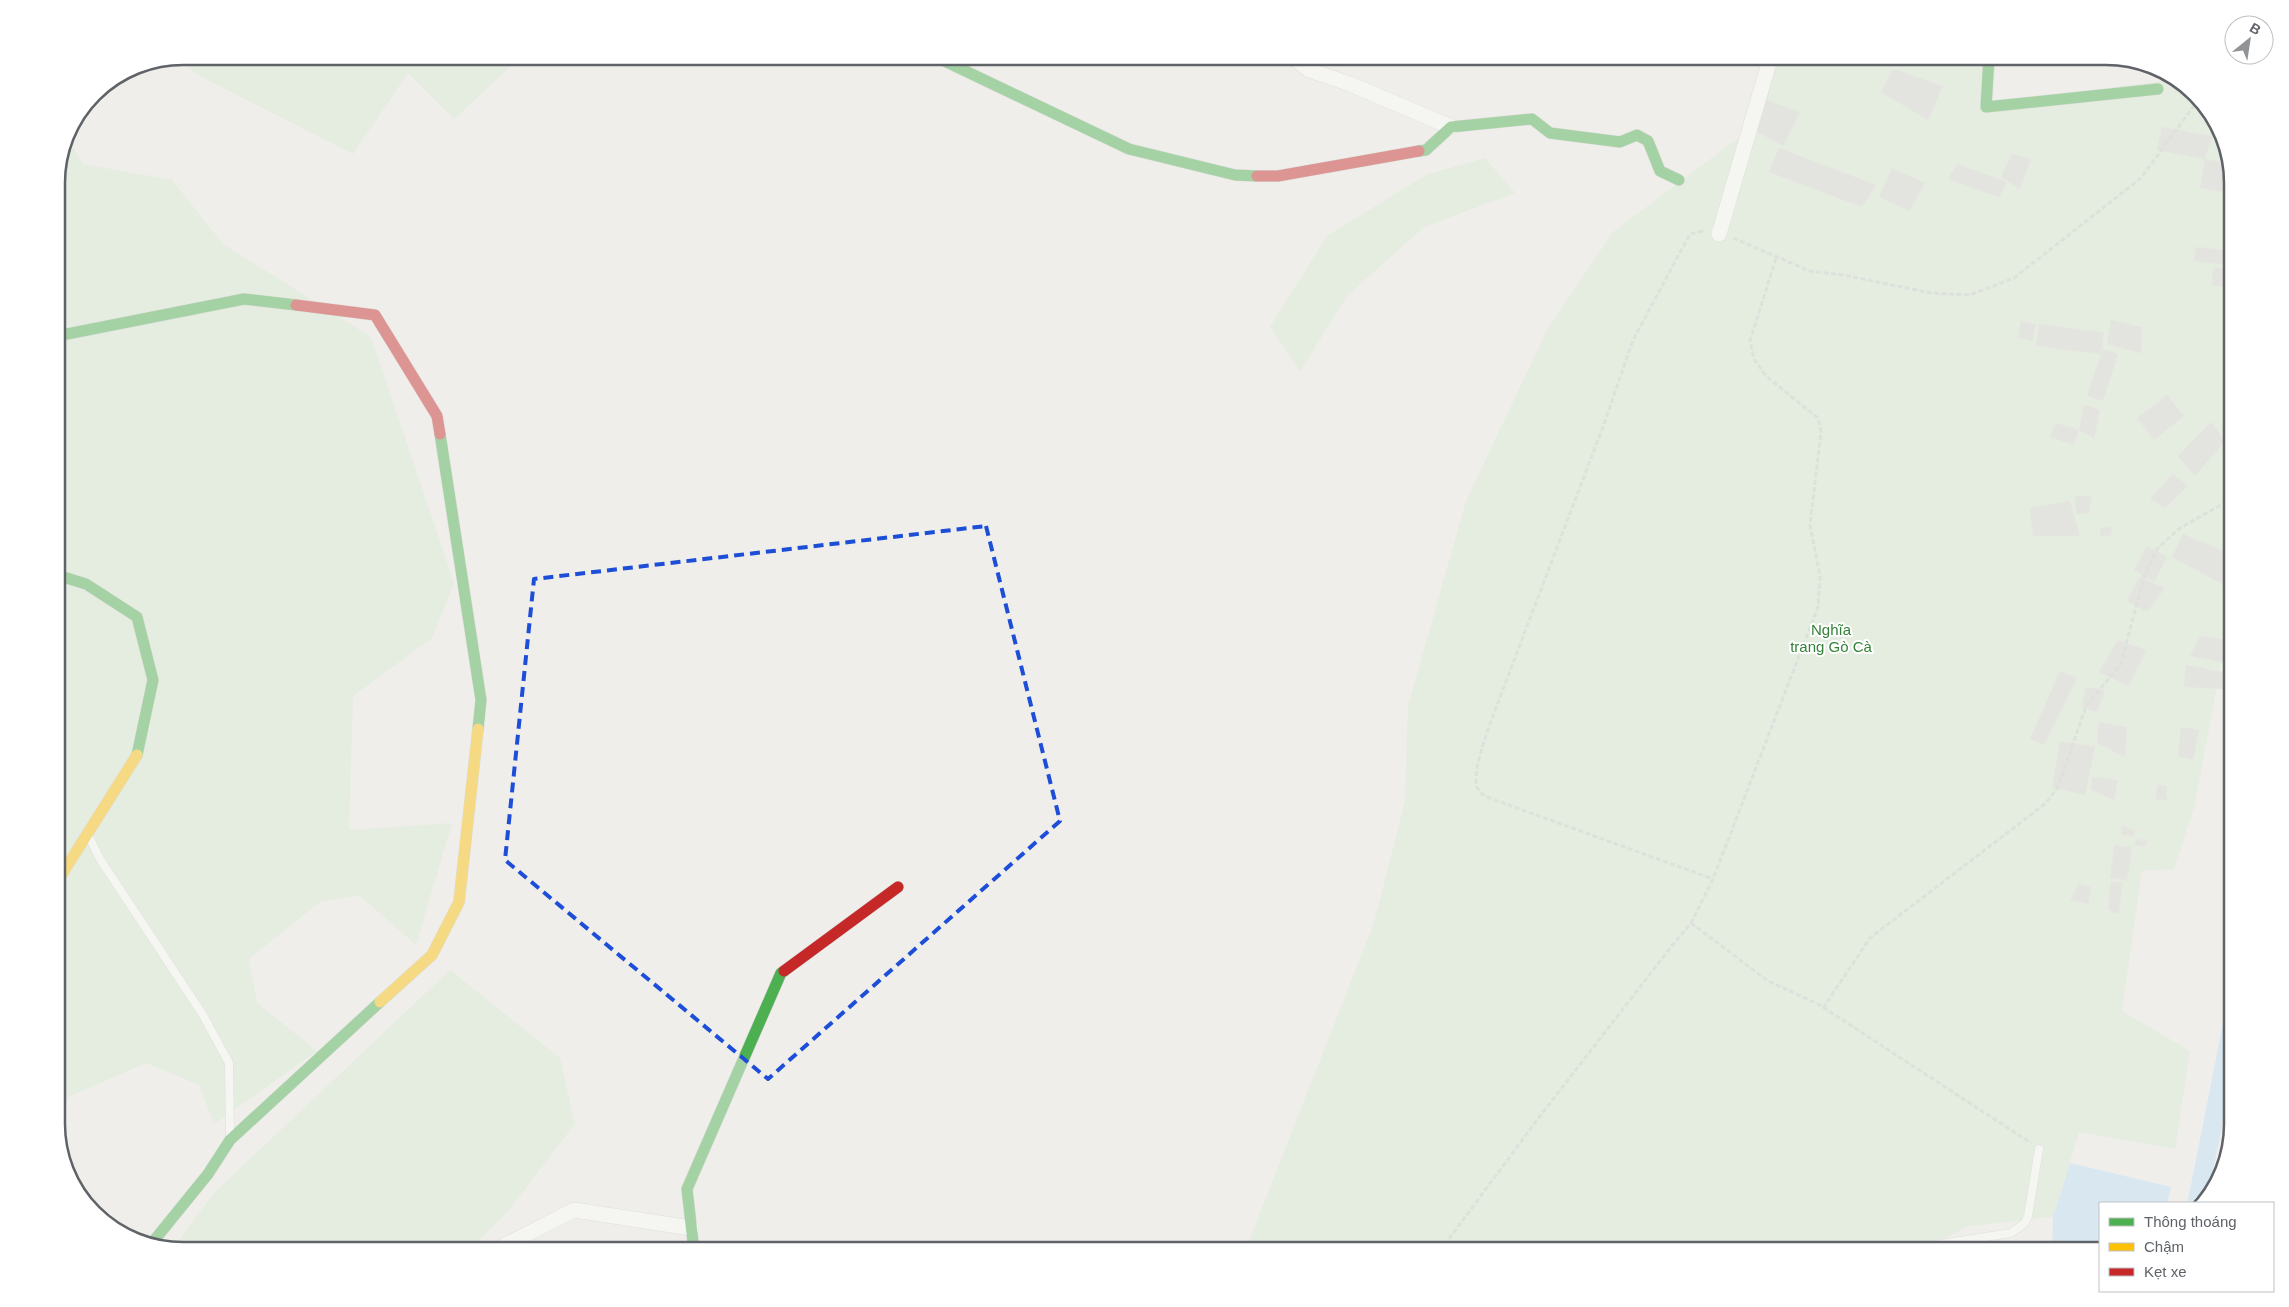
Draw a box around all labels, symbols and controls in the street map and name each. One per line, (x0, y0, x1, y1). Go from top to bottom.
north arrow (2224, 15, 2274, 65)
text: B (2247, 19, 2264, 38)
park label: Nghĩa trang Gò Cà (1790, 621, 1873, 655)
legend (2099, 1202, 2274, 1292)
text: Thông thoáng (2144, 1213, 2237, 1230)
text: Chậm (2144, 1238, 2184, 1255)
text: Kẹt xe (2144, 1263, 2187, 1280)

